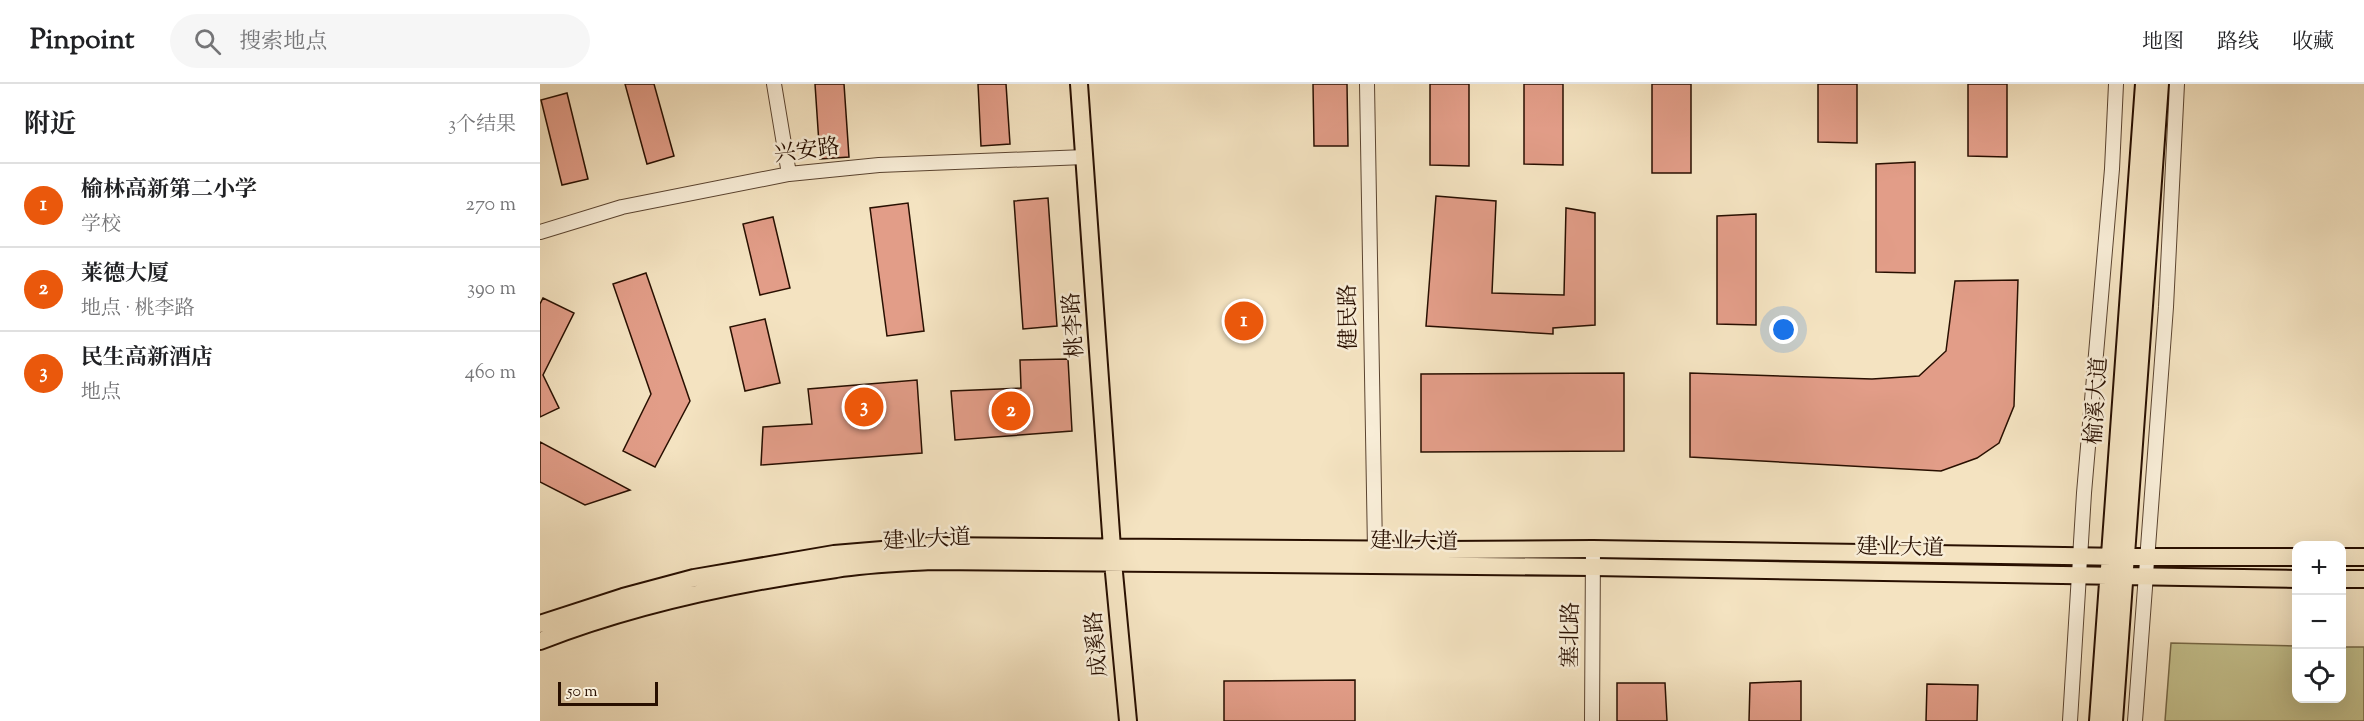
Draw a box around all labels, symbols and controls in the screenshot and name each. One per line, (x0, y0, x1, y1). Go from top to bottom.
search box (170, 14, 590, 68)
text: Pinpoint (30, 21, 134, 61)
icon: search (191, 25, 224, 58)
text: 搜索地点 (239, 27, 327, 59)
text: 地图 (2142, 28, 2184, 58)
text: 路线 (2217, 28, 2259, 58)
text: 收藏 (2292, 28, 2334, 58)
text: 附近 (24, 107, 76, 144)
text: 3个结果 (448, 111, 516, 140)
street label: 兴安路 (772, 132, 842, 172)
text: 榆林高新第二小学 (81, 175, 257, 207)
text: 1 (40, 191, 47, 220)
text: 270 m (466, 191, 516, 220)
text: 学校 (81, 211, 121, 240)
text: 莱德大厦 (81, 259, 169, 291)
text: 2 (39, 275, 48, 304)
text: 390 m (467, 275, 516, 304)
street label: 健民路 (1333, 284, 1367, 350)
street label: 桃李路 (1057, 291, 1093, 359)
text: 地点 · 桃李路 (81, 295, 195, 324)
pin: 1 (1224, 298, 1264, 344)
your location (1769, 315, 1798, 344)
text: 民生高新酒店 (81, 343, 213, 375)
street label: 榆溪大道 (2079, 356, 2117, 446)
text: 3 (39, 359, 48, 388)
text: 460 m (465, 359, 516, 388)
text: 地点 (81, 379, 121, 408)
pin: 3 (844, 384, 884, 430)
pin: 2 (992, 388, 1030, 434)
street label: 建业大道 (882, 523, 972, 559)
street label: 建业大道 (1370, 526, 1458, 560)
street label: 建业大道 (1856, 532, 1944, 566)
map controls (2292, 541, 2346, 703)
button: + (2292, 541, 2346, 595)
button: − (2292, 595, 2346, 649)
street label: 塞北路 (1555, 602, 1589, 668)
street label: 成溪路 (1079, 610, 1117, 678)
button: locate (2292, 649, 2346, 703)
scale bar (558, 679, 658, 706)
text: 50 m (567, 681, 598, 704)

